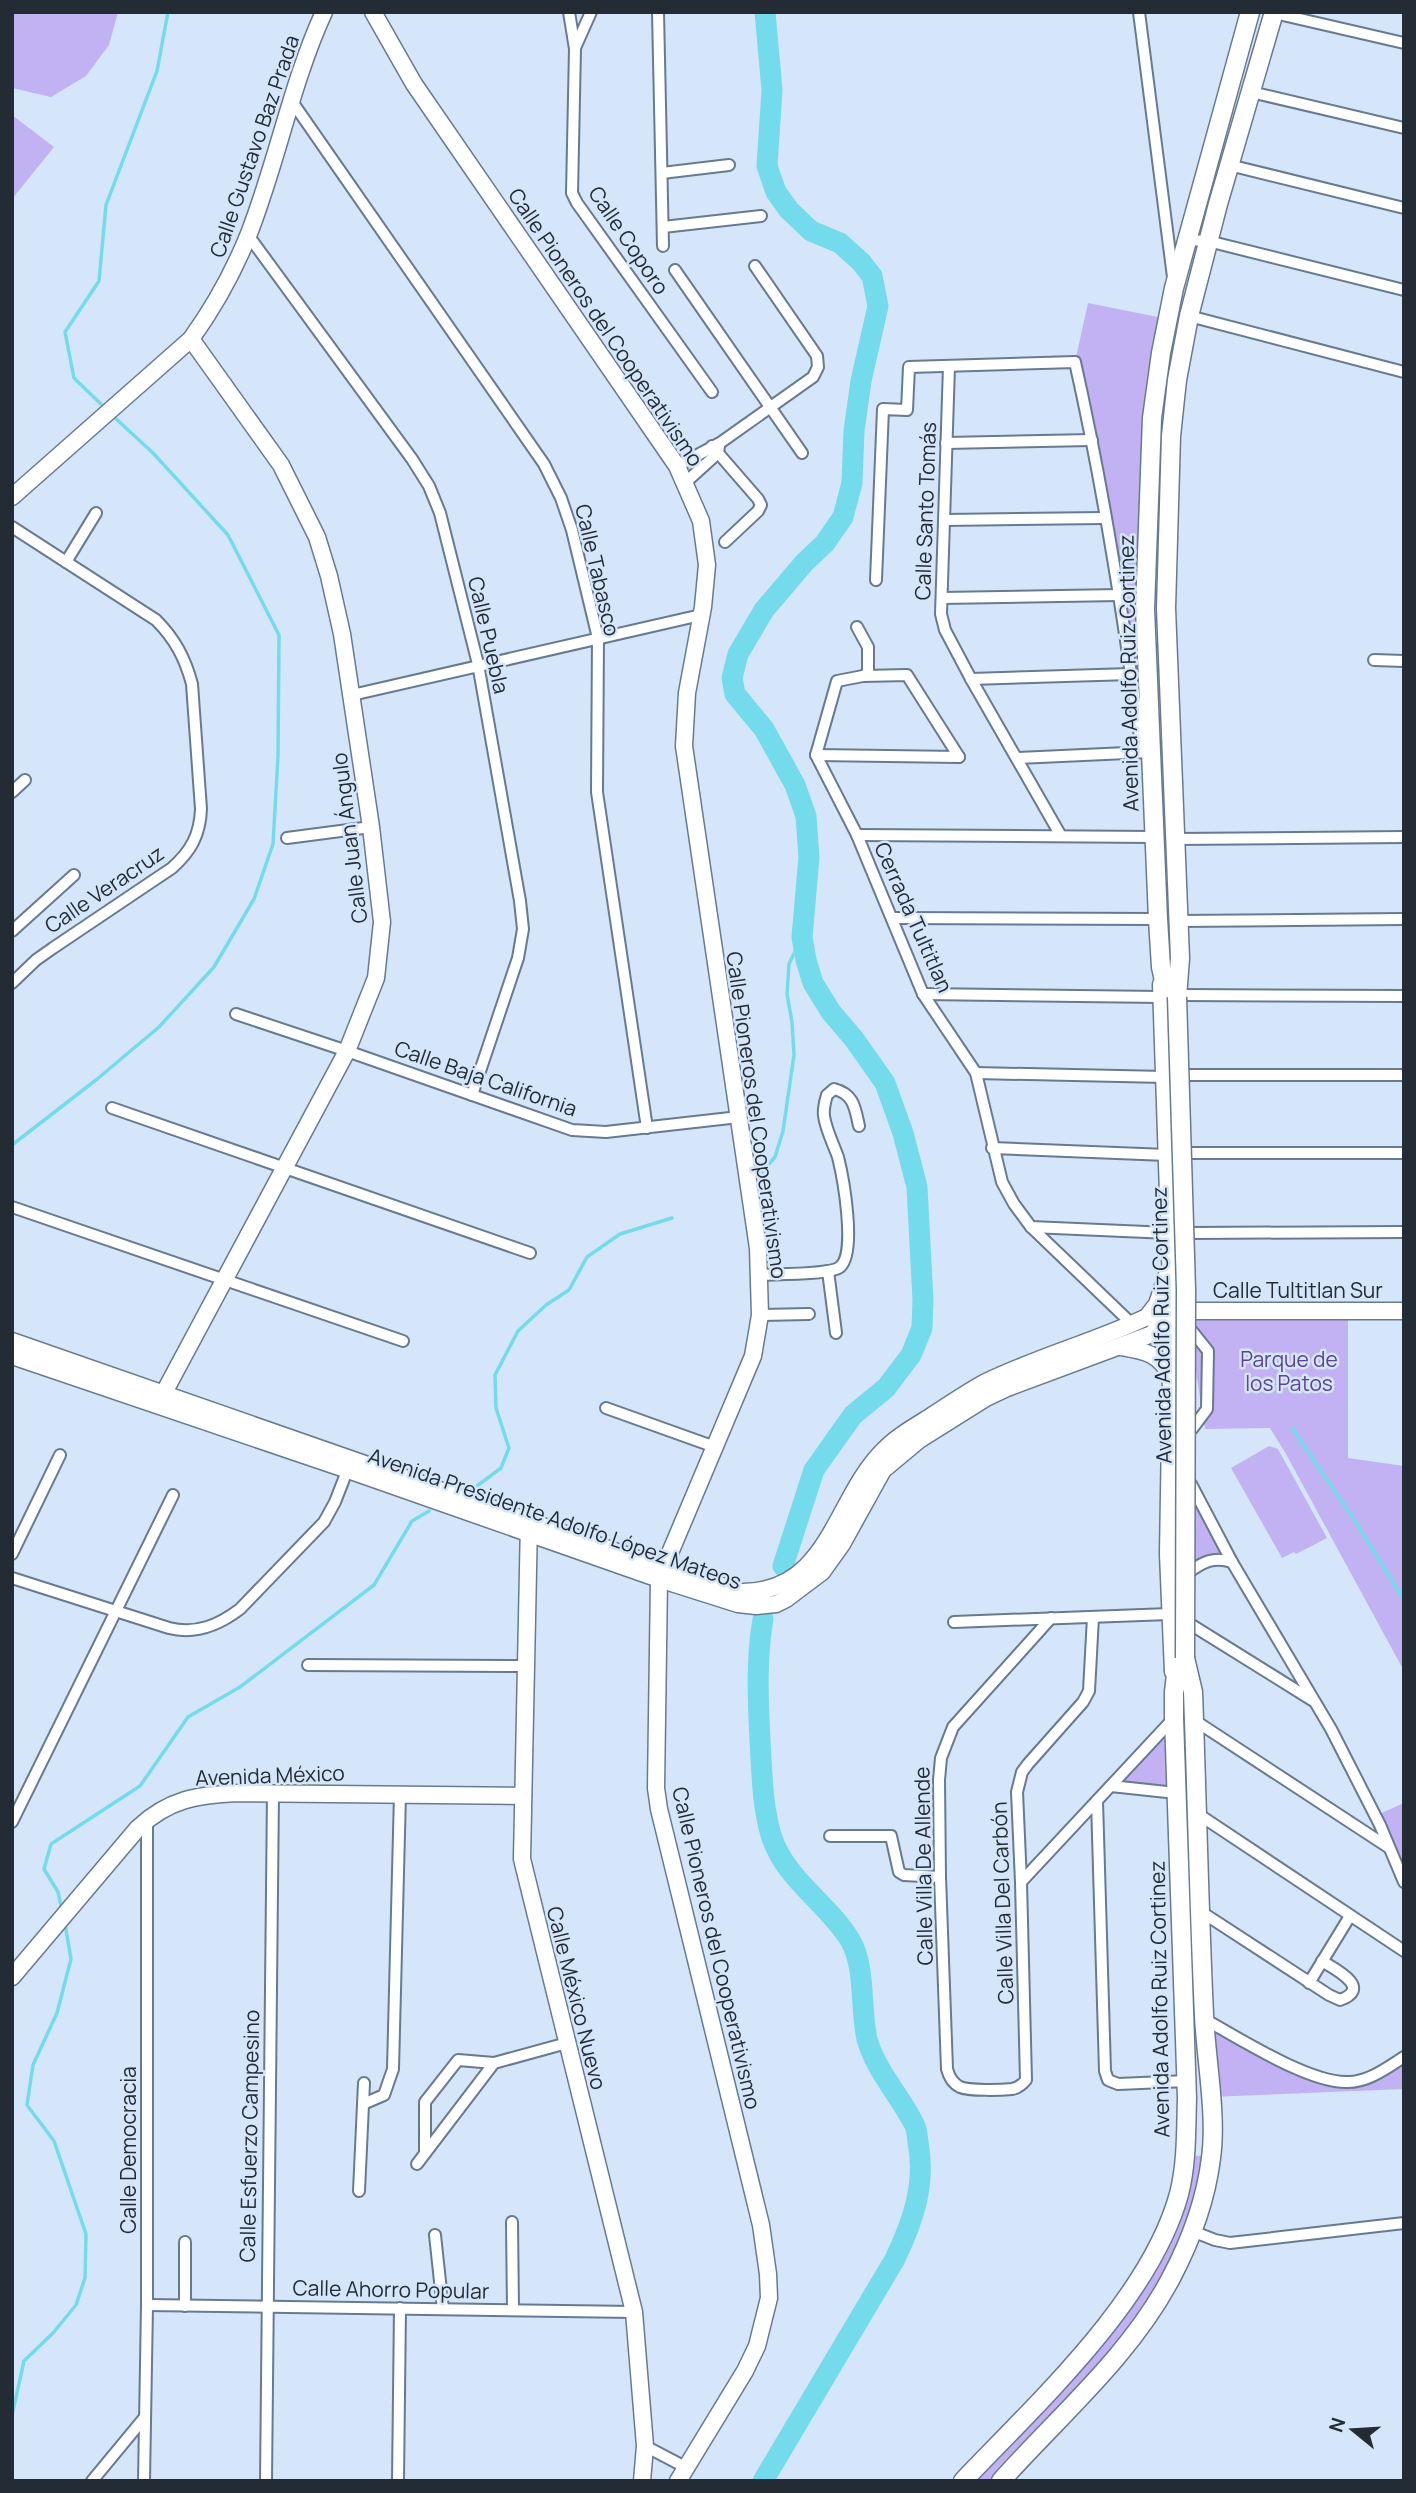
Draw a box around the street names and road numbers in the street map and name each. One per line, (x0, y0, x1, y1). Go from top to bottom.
street label: Calle Gustavo Baz Prada (203, 31, 305, 261)
street label: Calle Coporo (582, 180, 676, 300)
street label: Calle Pioneros del Cooperativismo (502, 182, 710, 472)
street label: Calle Santo Tomás (908, 421, 942, 601)
street label: Calle Tabasco (569, 501, 627, 639)
street label: Avenida Adolfo Ruiz Cortinez (1112, 534, 1144, 812)
street label: Calle Puebla (462, 574, 516, 696)
street label: Calle Juan Ángulo (325, 751, 373, 925)
street label: Cerrada Tultitlan (868, 837, 960, 997)
street label: Calle Veracruz (39, 839, 169, 939)
street label: Calle Pioneros del Cooperativismo (720, 950, 794, 1280)
street label: Calle Baja California (391, 1034, 581, 1122)
street label: Avenida Adolfo Ruiz Cortinez (1145, 1186, 1177, 1464)
street label: Calle Tultitlan Sur (1213, 1276, 1383, 1304)
street label: Avenida Presidente Adolfo López Mateos (365, 1441, 745, 1595)
street label: Avenida México (195, 1758, 345, 1792)
street label: Calle Villa De Allende (907, 1766, 939, 1966)
street label: Calle Pioneros del Cooperativismo (666, 1784, 768, 2112)
street label: Calle Villa Del Carbón (984, 1801, 1020, 2005)
street label: Avenida Adolfo Ruiz Cortinez (1143, 1860, 1175, 2138)
street label: Calle México Nuevo (541, 1904, 613, 2092)
street label: Calle Esfuerzo Campesino (233, 2009, 265, 2263)
street label: Calle Democracia (114, 2066, 142, 2234)
street label: Calle Ahorro Popular (292, 2273, 490, 2305)

